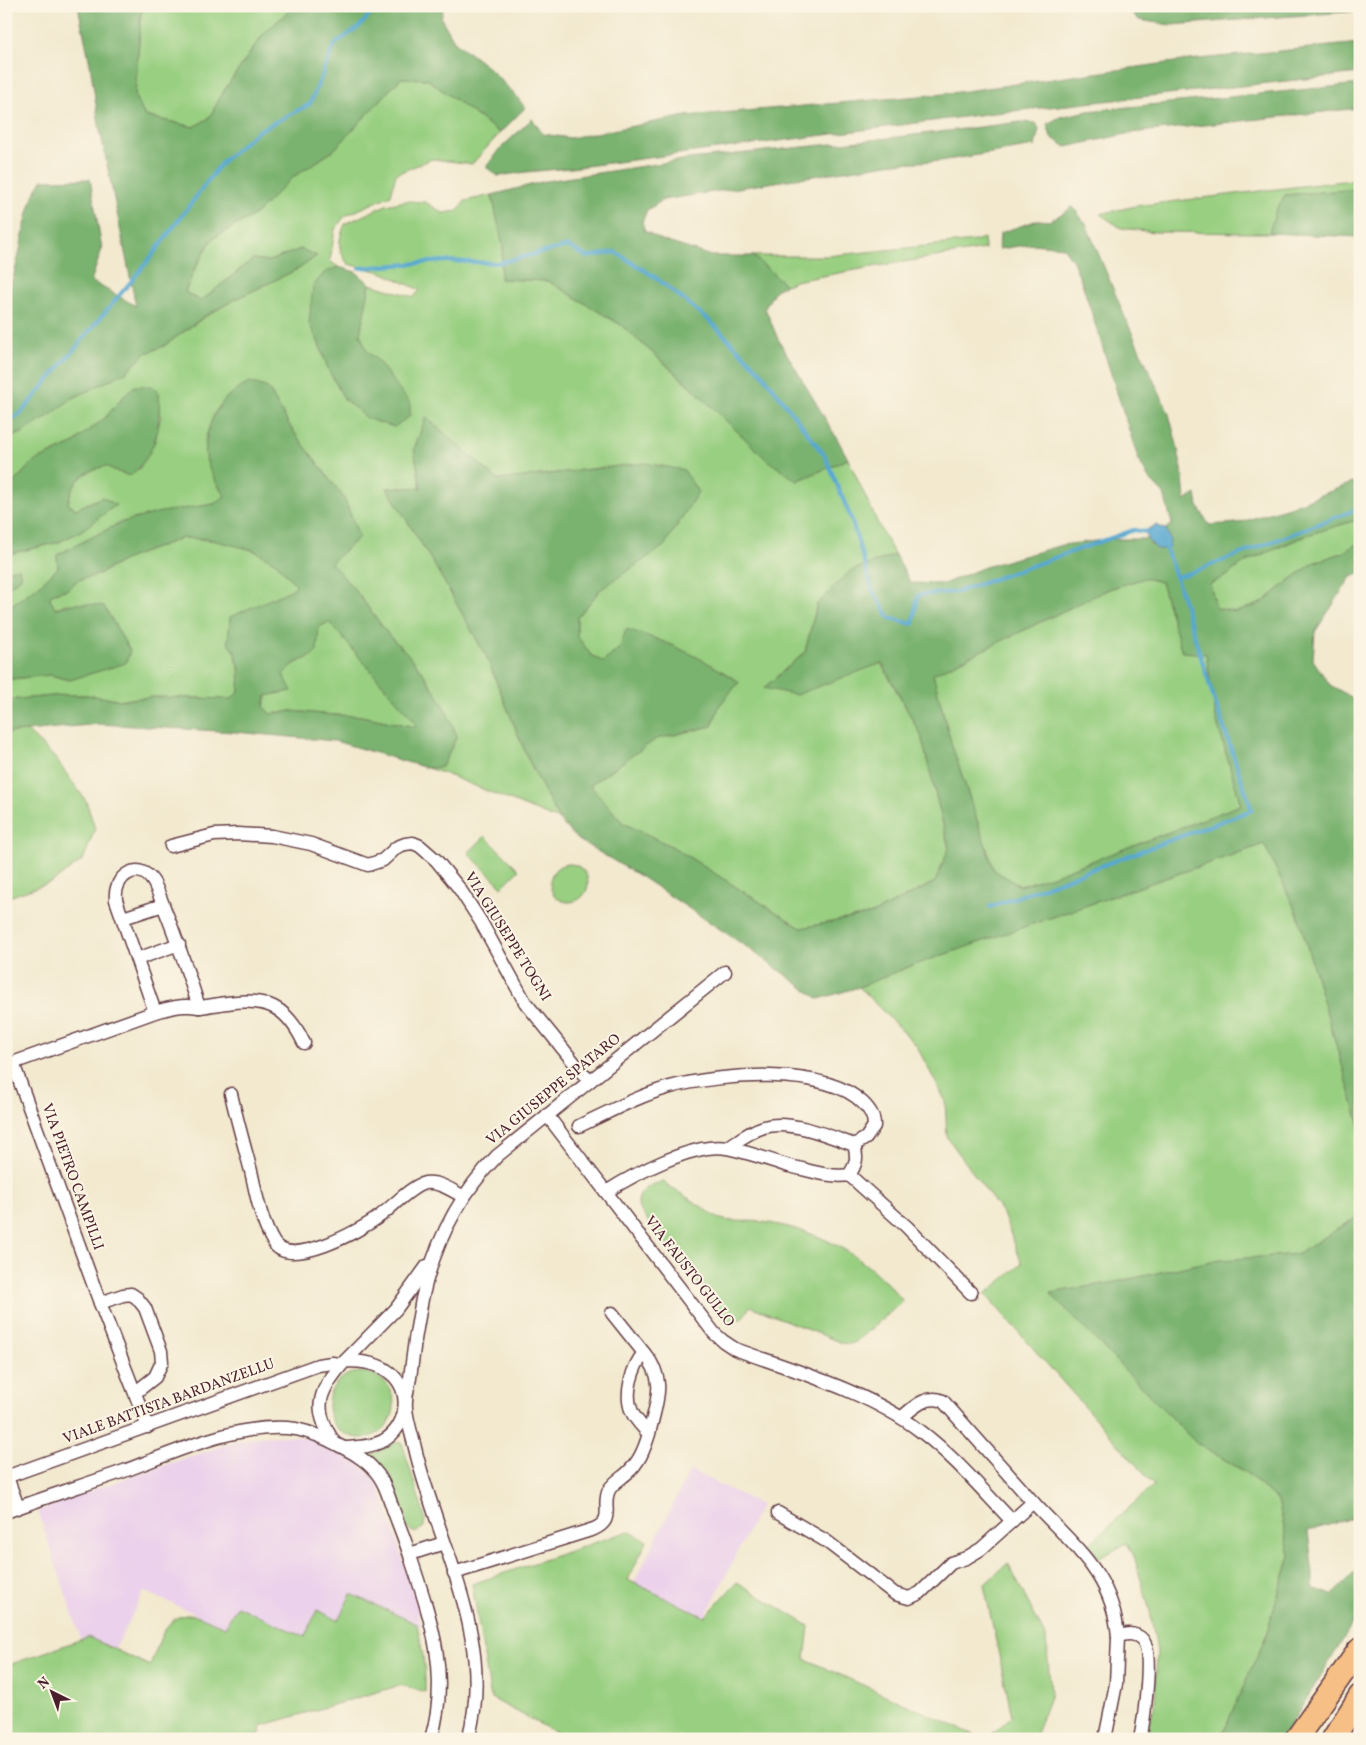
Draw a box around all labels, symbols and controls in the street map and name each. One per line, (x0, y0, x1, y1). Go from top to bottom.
street label: VIA GIUSEPPE TOGNI (459, 868, 555, 1006)
street label: VIA GIUSEPPE SPATARO (482, 1029, 626, 1151)
street label: VIA PIETRO CAMPILLI (36, 1101, 108, 1253)
street label: VIA FAUSTO GULLO (639, 1212, 739, 1332)
street label: VIALE BATTISTA BARDANZELLU (60, 1354, 278, 1450)
north arrow (28, 1668, 78, 1718)
text: N (34, 1673, 54, 1694)

